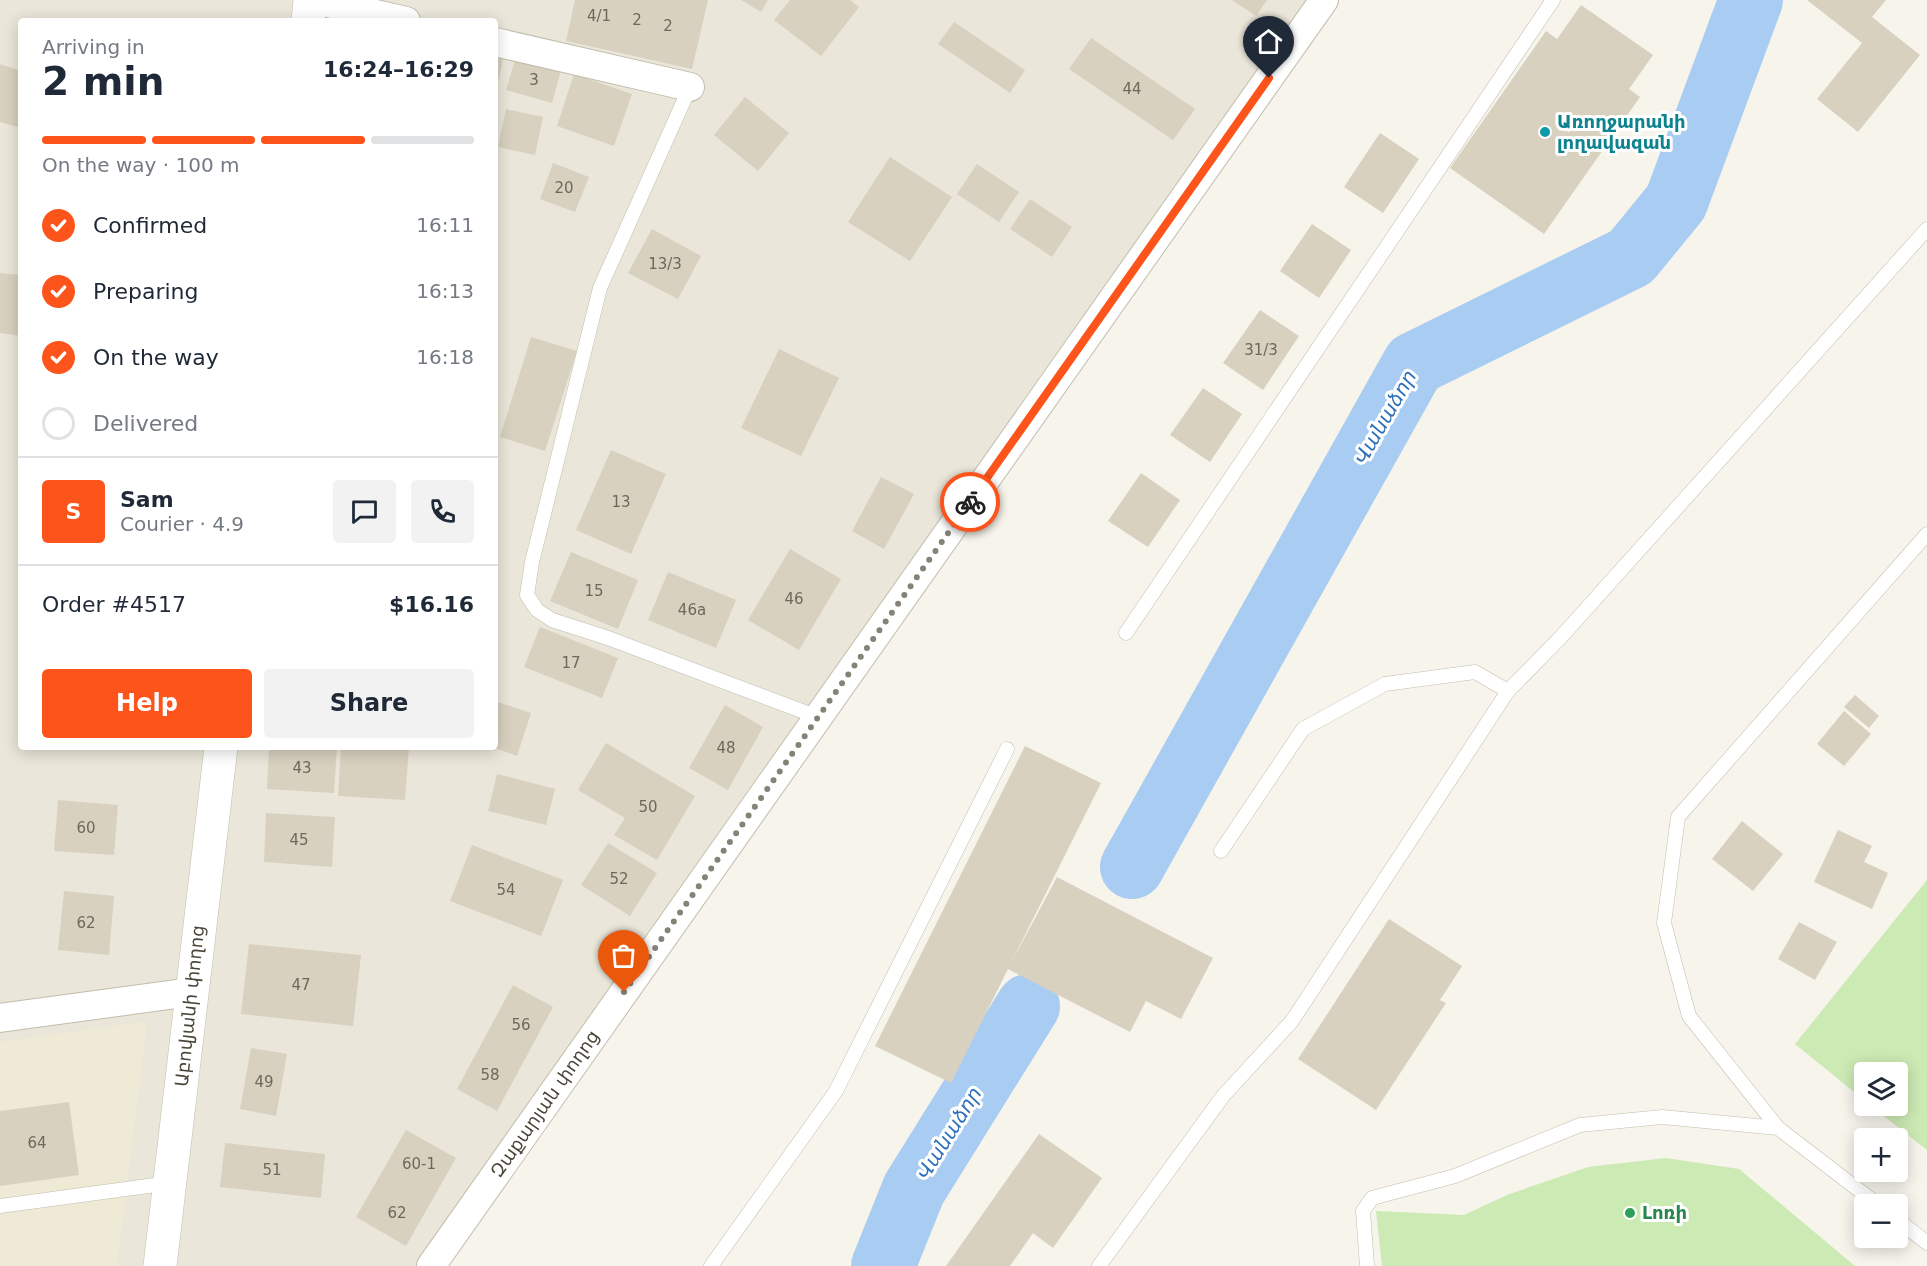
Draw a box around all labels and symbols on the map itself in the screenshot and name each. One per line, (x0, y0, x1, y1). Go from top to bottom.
house number: 4/1 (587, 7, 611, 25)
house number: 2 (632, 11, 642, 29)
pin (1243, 16, 1294, 78)
house number: 2 (663, 17, 673, 35)
house number: 3 (529, 71, 539, 89)
house number: 44 (1122, 80, 1142, 98)
place label: Առողջարանի լողավազան (1557, 111, 1686, 153)
marker: Առողջարանի լողավազան (1538, 125, 1552, 139)
house number: 20 (554, 179, 574, 197)
house number: 13/3 (648, 255, 682, 273)
house number: 31/3 (1244, 341, 1278, 359)
water label: Վանաձոր (1349, 366, 1421, 468)
courier (940, 472, 1000, 532)
house number: 13 (611, 493, 631, 511)
house number: 15 (584, 582, 604, 600)
house number: 46 (784, 590, 804, 608)
house number: 46a (678, 601, 706, 619)
house number: 17 (561, 654, 581, 672)
house number: 48 (716, 739, 736, 757)
house number: 43 (292, 759, 312, 777)
house number: 50 (638, 798, 658, 816)
house number: 60 (76, 819, 96, 837)
house number: 45 (289, 831, 309, 849)
house number: 52 (609, 870, 629, 888)
house number: 54 (496, 881, 516, 899)
house number: 62 (76, 914, 96, 932)
street label: Աբովյանի փողոց (171, 924, 208, 1088)
pin (598, 930, 649, 992)
house number: 47 (291, 976, 311, 994)
house number: 56 (511, 1016, 531, 1034)
street label: Զաքարյան փողոց (486, 1026, 603, 1181)
house number: 58 (480, 1066, 500, 1084)
house number: 49 (254, 1073, 274, 1091)
water label: Վանաձոր (911, 1082, 987, 1184)
house number: 64 (27, 1134, 47, 1152)
house number: 60-1 (402, 1155, 436, 1173)
house number: 51 (262, 1161, 282, 1179)
place label: Լոռի (1642, 1202, 1687, 1223)
house number: 62 (387, 1204, 407, 1222)
marker: Լոռի (1623, 1206, 1637, 1220)

